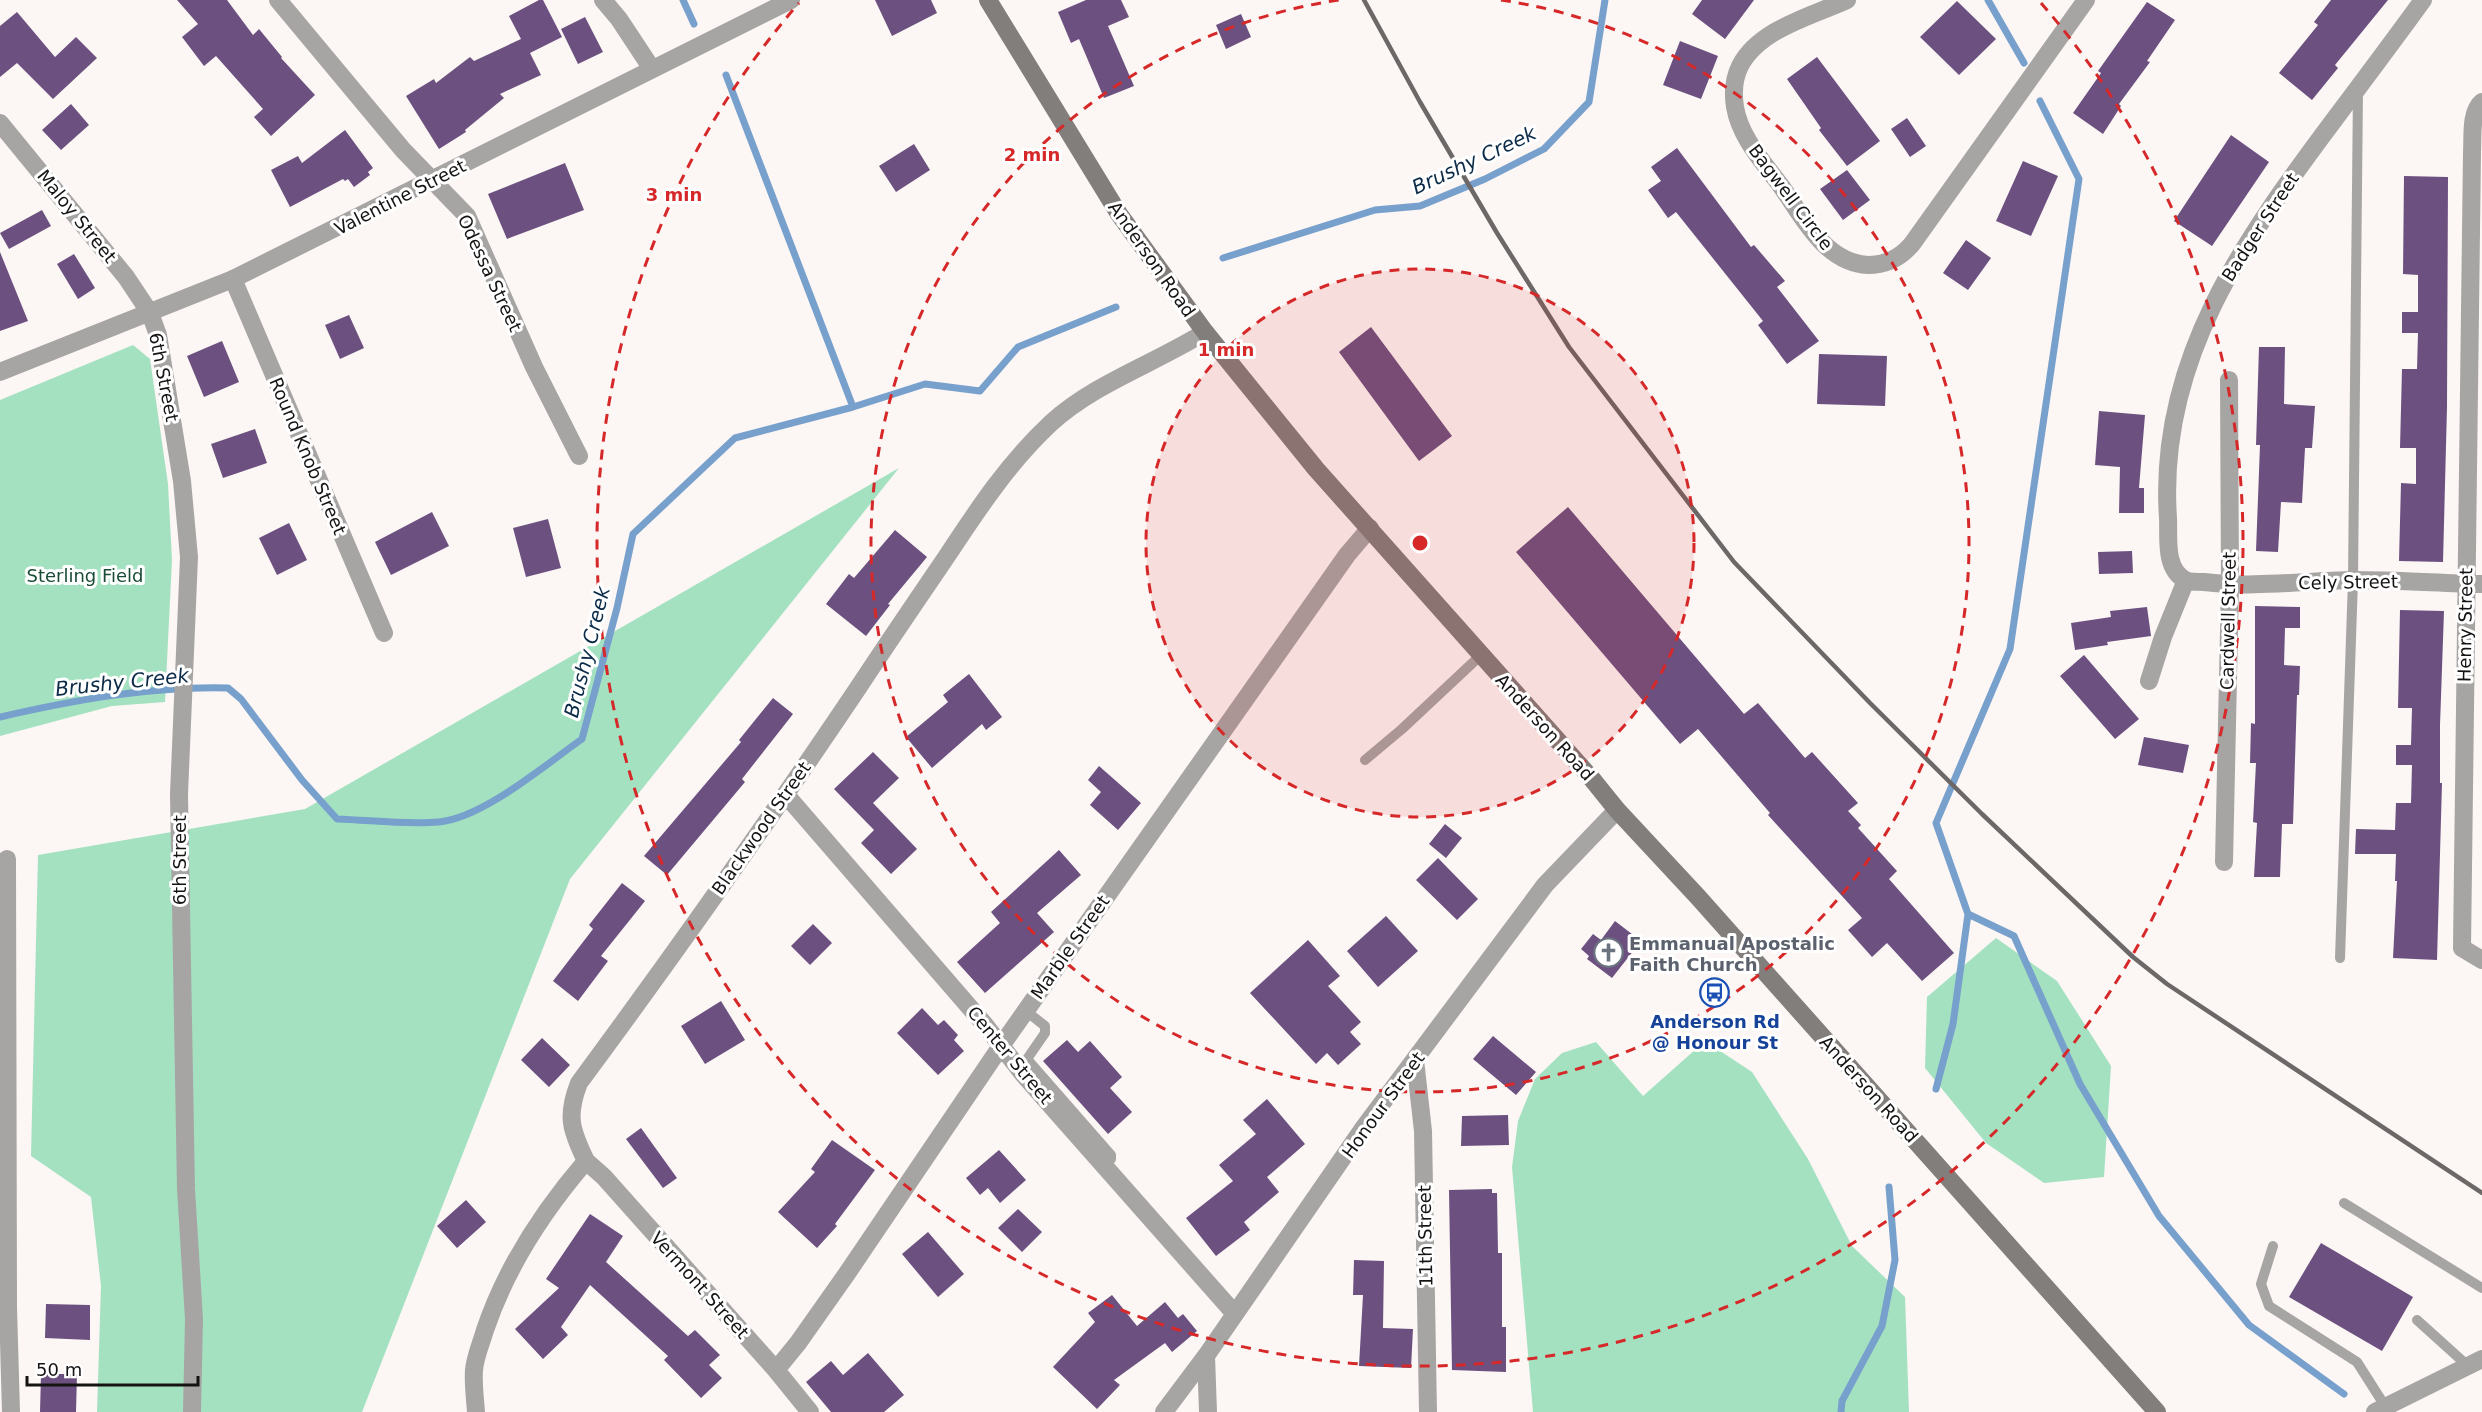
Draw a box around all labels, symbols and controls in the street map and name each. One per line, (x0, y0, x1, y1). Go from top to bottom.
water label: Brushy Creek (1408, 120, 1541, 199)
street label: Bagwell Circle (1744, 140, 1838, 254)
text: 2 min (1004, 144, 1060, 165)
street label: Valentine Street (331, 155, 469, 239)
street label: Maloy Street (33, 165, 121, 267)
street label: Badger Street (2217, 169, 2303, 285)
text: 3 min (646, 184, 702, 205)
street label: Anderson Road (1104, 197, 1200, 321)
street label: Odessa Street (454, 211, 526, 335)
street label: 6th Street (145, 331, 183, 423)
text: 1 min (1198, 339, 1254, 360)
street label: Round Knob Street (265, 374, 351, 538)
centre of rings (1410, 533, 1430, 553)
street label: Cardwell Street (2216, 552, 2240, 690)
park label: Sterling Field (26, 565, 144, 586)
street label: Henry Street (2454, 568, 2476, 682)
street label: Cely Street (2298, 571, 2398, 593)
water label: Brushy Creek (559, 583, 615, 720)
water label: Brushy Creek (54, 663, 191, 701)
street label: Anderson Road (1492, 669, 1598, 785)
street label: Blackwood Street (707, 758, 815, 898)
street label: 6th Street (169, 815, 190, 905)
street label: Marble Street (1026, 891, 1114, 1003)
place label: Emmanual Apostalic Faith Church (1629, 933, 1835, 975)
church icon: Emmanual Apostalic Faith Church (1592, 937, 1624, 969)
bus stop icon: Anderson Rd @ Honour St (1699, 976, 1731, 1008)
street label: Center Street (963, 1002, 1057, 1108)
place label: Anderson Rd @ Honour St (1650, 1011, 1780, 1053)
street label: Anderson Road (1816, 1031, 1922, 1147)
street label: Honour Street (1337, 1048, 1429, 1162)
street label: 11th Street (1414, 1185, 1436, 1287)
street label: Vermont Street (647, 1227, 753, 1343)
scale bar (27, 1349, 198, 1387)
text: 50 m (36, 1359, 82, 1380)

